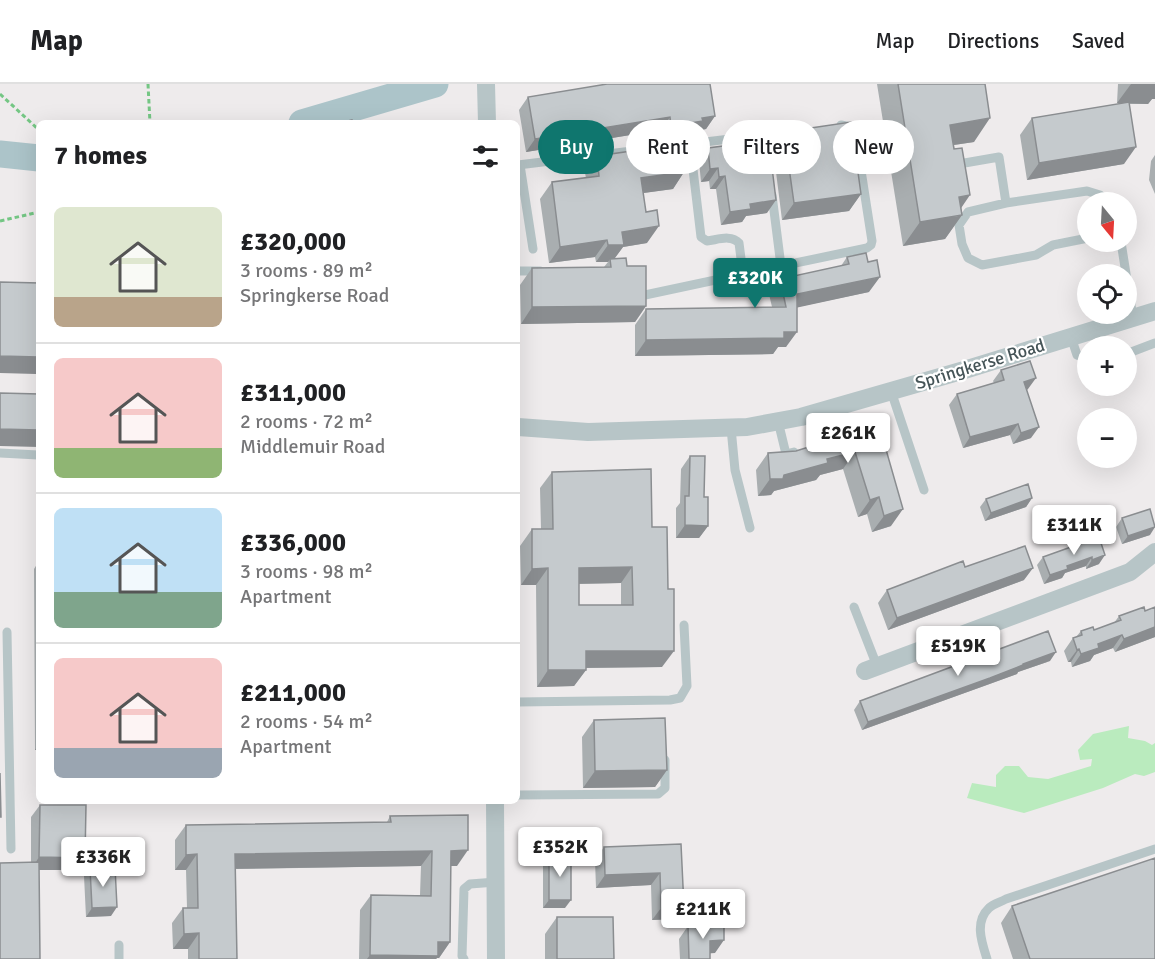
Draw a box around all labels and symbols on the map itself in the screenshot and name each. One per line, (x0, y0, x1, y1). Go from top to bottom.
north arrow (1077, 192, 1137, 252)
pin: £320K (713, 258, 797, 309)
street label: Springkerse Road (913, 334, 1047, 394)
pin: £261K (806, 413, 890, 464)
pin: £311K (1032, 505, 1116, 556)
pin: £519K (916, 626, 1000, 677)
pin: £352K (518, 827, 602, 878)
pin: £336K (61, 837, 145, 888)
pin: £211K (661, 889, 745, 940)

